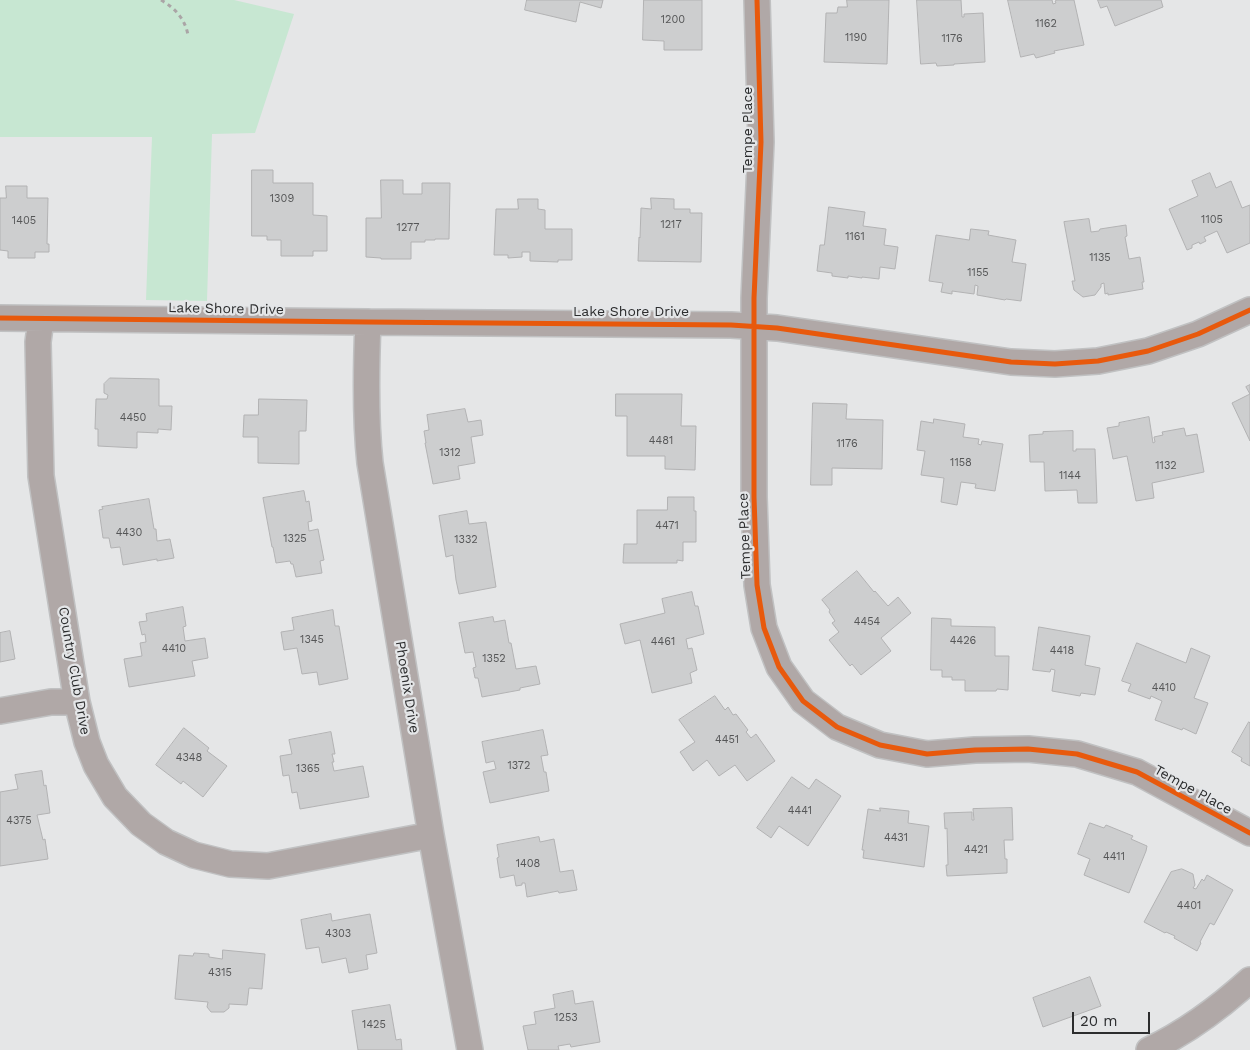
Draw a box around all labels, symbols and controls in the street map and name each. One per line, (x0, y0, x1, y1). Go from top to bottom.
house number: 1200 (661, 13, 685, 27)
house number: 1162 (1035, 17, 1057, 31)
house number: 1190 (845, 31, 867, 45)
house number: 1176 (941, 32, 963, 46)
street label: Tempe Place (740, 87, 756, 173)
house number: 1309 (270, 192, 294, 206)
house number: 1105 (1201, 213, 1223, 227)
house number: 1405 (12, 214, 36, 228)
house number: 1217 (660, 218, 682, 232)
house number: 1277 (397, 221, 419, 235)
house number: 1161 (845, 230, 865, 244)
house number: 1135 (1089, 251, 1111, 265)
house number: 1155 (967, 266, 989, 280)
street label: Lake Shore Drive (168, 300, 284, 318)
street label: Lake Shore Drive (573, 304, 689, 320)
house number: 4450 (120, 411, 146, 425)
house number: 4481 (649, 434, 673, 448)
house number: 1176 (836, 437, 858, 451)
house number: 1312 (439, 446, 461, 460)
house number: 1158 (950, 456, 972, 470)
house number: 1132 (1155, 459, 1177, 473)
house number: 1144 (1059, 469, 1081, 483)
street label: Tempe Place (735, 492, 755, 580)
house number: 4471 (655, 519, 679, 533)
house number: 4430 (116, 526, 142, 540)
house number: 1325 (283, 532, 307, 546)
house number: 1332 (454, 533, 478, 547)
street label: Country Club Drive (54, 606, 94, 736)
house number: 4454 (854, 615, 880, 629)
house number: 1345 (300, 633, 324, 647)
house number: 4426 (950, 634, 976, 648)
house number: 4461 (651, 635, 675, 649)
street label: Phoenix Drive (391, 640, 423, 734)
house number: 4410 (162, 642, 186, 656)
house number: 4418 (1050, 644, 1074, 658)
house number: 1352 (482, 652, 506, 666)
house number: 4410 (1152, 681, 1176, 695)
house number: 4451 (715, 733, 739, 747)
house number: 4348 (176, 751, 202, 765)
house number: 1372 (508, 759, 530, 773)
house number: 1365 (296, 762, 320, 776)
street label: Tempe Place (1151, 762, 1235, 818)
house number: 4441 (788, 804, 812, 818)
house number: 4375 (6, 814, 32, 828)
house number: 4431 (884, 831, 908, 845)
house number: 4421 (964, 843, 988, 857)
house number: 4411 (1103, 850, 1125, 864)
house number: 1408 (516, 857, 540, 871)
house number: 4401 (1177, 899, 1201, 913)
house number: 4303 (325, 927, 351, 941)
house number: 4315 (208, 966, 232, 980)
scale bar (1075, 1002, 1152, 1034)
house number: 1253 (554, 1011, 578, 1025)
text: 20 m (1080, 1012, 1118, 1030)
house number: 1425 (362, 1018, 386, 1032)

